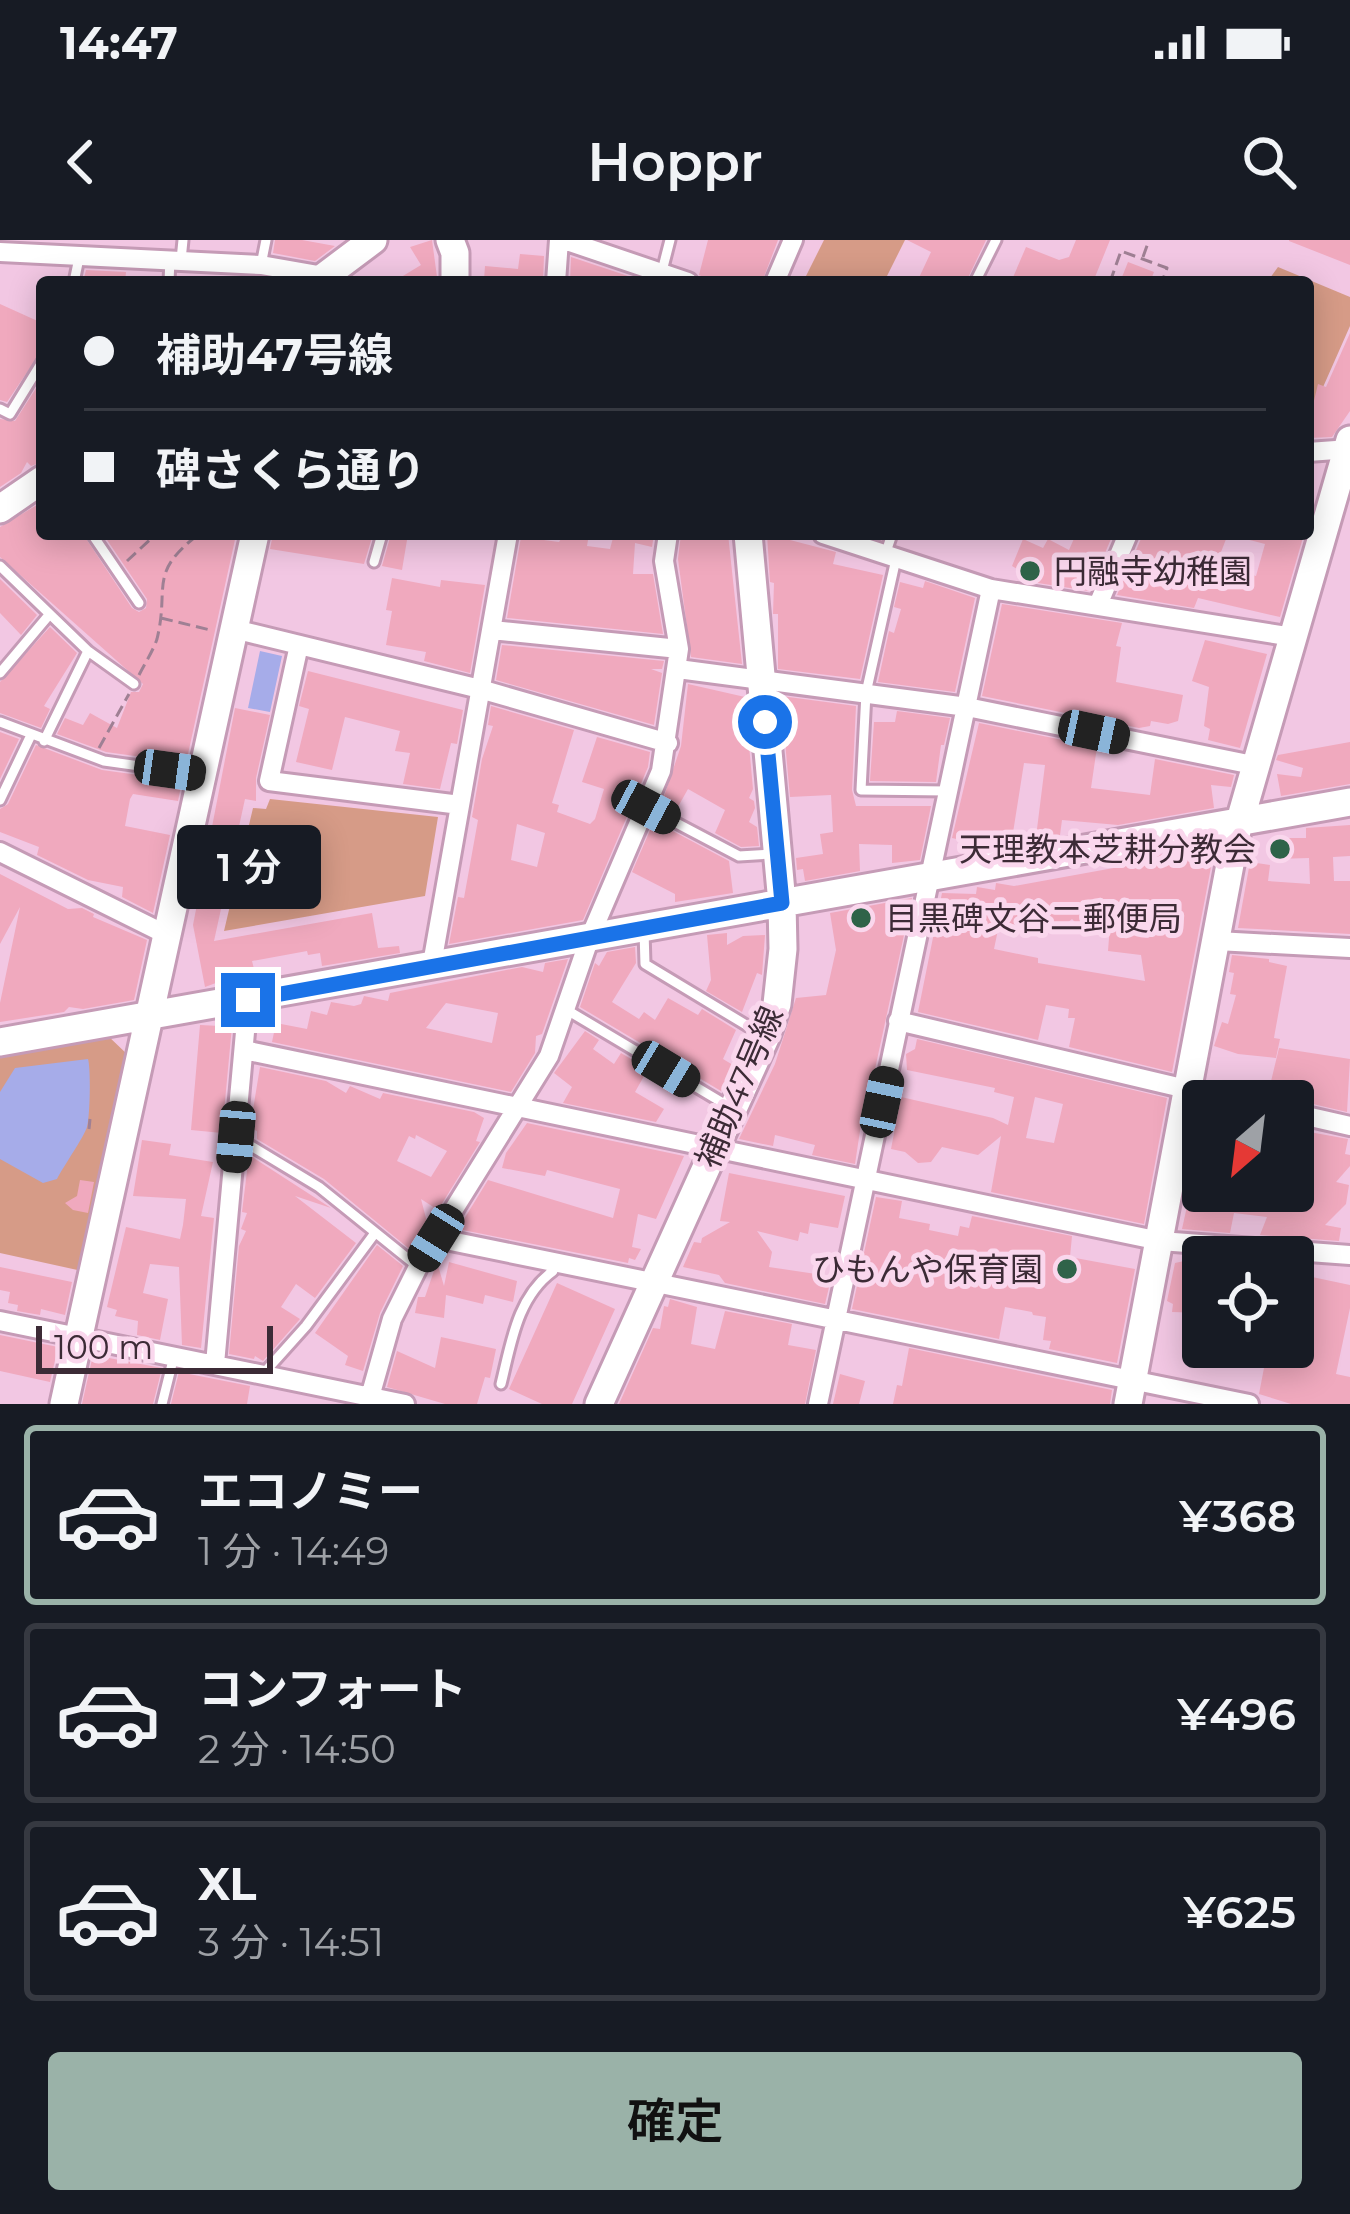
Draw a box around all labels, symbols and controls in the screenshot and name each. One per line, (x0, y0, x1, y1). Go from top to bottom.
text: 14:47 (60, 15, 178, 70)
icon: back (48, 129, 114, 195)
text: Hoppr (587, 129, 763, 195)
icon: search (1236, 129, 1302, 195)
text: 補助47号線 (156, 327, 393, 382)
text: 碑さくら通り (156, 442, 426, 497)
place label: 円融寺幼稚園 (1054, 551, 1252, 591)
marker: 円融寺幼稚園 (1017, 558, 1043, 584)
route start (738, 695, 792, 749)
car (1055, 707, 1133, 757)
car (132, 747, 208, 793)
car (606, 774, 686, 840)
callout: 1 分 (176, 826, 320, 910)
place label: 天理教本芝耕分教会 (959, 829, 1256, 869)
marker: 天理教本芝耕分教会 (1267, 836, 1293, 862)
text: 1 分 (217, 843, 281, 891)
place label: 目黒碑文谷二郵便局 (885, 898, 1182, 938)
marker: 目黒碑文谷二郵便局 (848, 905, 874, 931)
route end (221, 973, 275, 1027)
street label: 補助47号線 (687, 1000, 791, 1174)
car (626, 1035, 706, 1103)
car (857, 1063, 907, 1141)
north arrow (1182, 1080, 1314, 1212)
map controls (1182, 1080, 1314, 1368)
car (215, 1100, 257, 1174)
car (402, 1198, 470, 1278)
button: locate (1182, 1236, 1314, 1368)
place label: ひもんや保育園 (812, 1249, 1043, 1289)
marker: ひもんや保育園 (1054, 1256, 1080, 1282)
scale bar (36, 1320, 273, 1373)
text: 100 m (54, 1327, 153, 1367)
icon: car (54, 1461, 162, 1569)
text: エコノミー (198, 1463, 423, 1518)
text: ¥368 (1179, 1488, 1296, 1543)
text: 1 分 · 14:49 (198, 1527, 389, 1575)
icon: car (54, 1659, 162, 1767)
text: コンフォート (198, 1661, 467, 1716)
text: ¥496 (1177, 1686, 1296, 1741)
text: 2 分 · 14:50 (198, 1725, 396, 1773)
text: XL (198, 1856, 256, 1911)
icon: car (54, 1857, 162, 1965)
text: ¥625 (1183, 1884, 1296, 1939)
text: 3 分 · 14:51 (198, 1918, 384, 1966)
button: 確定 (48, 2052, 1302, 2190)

